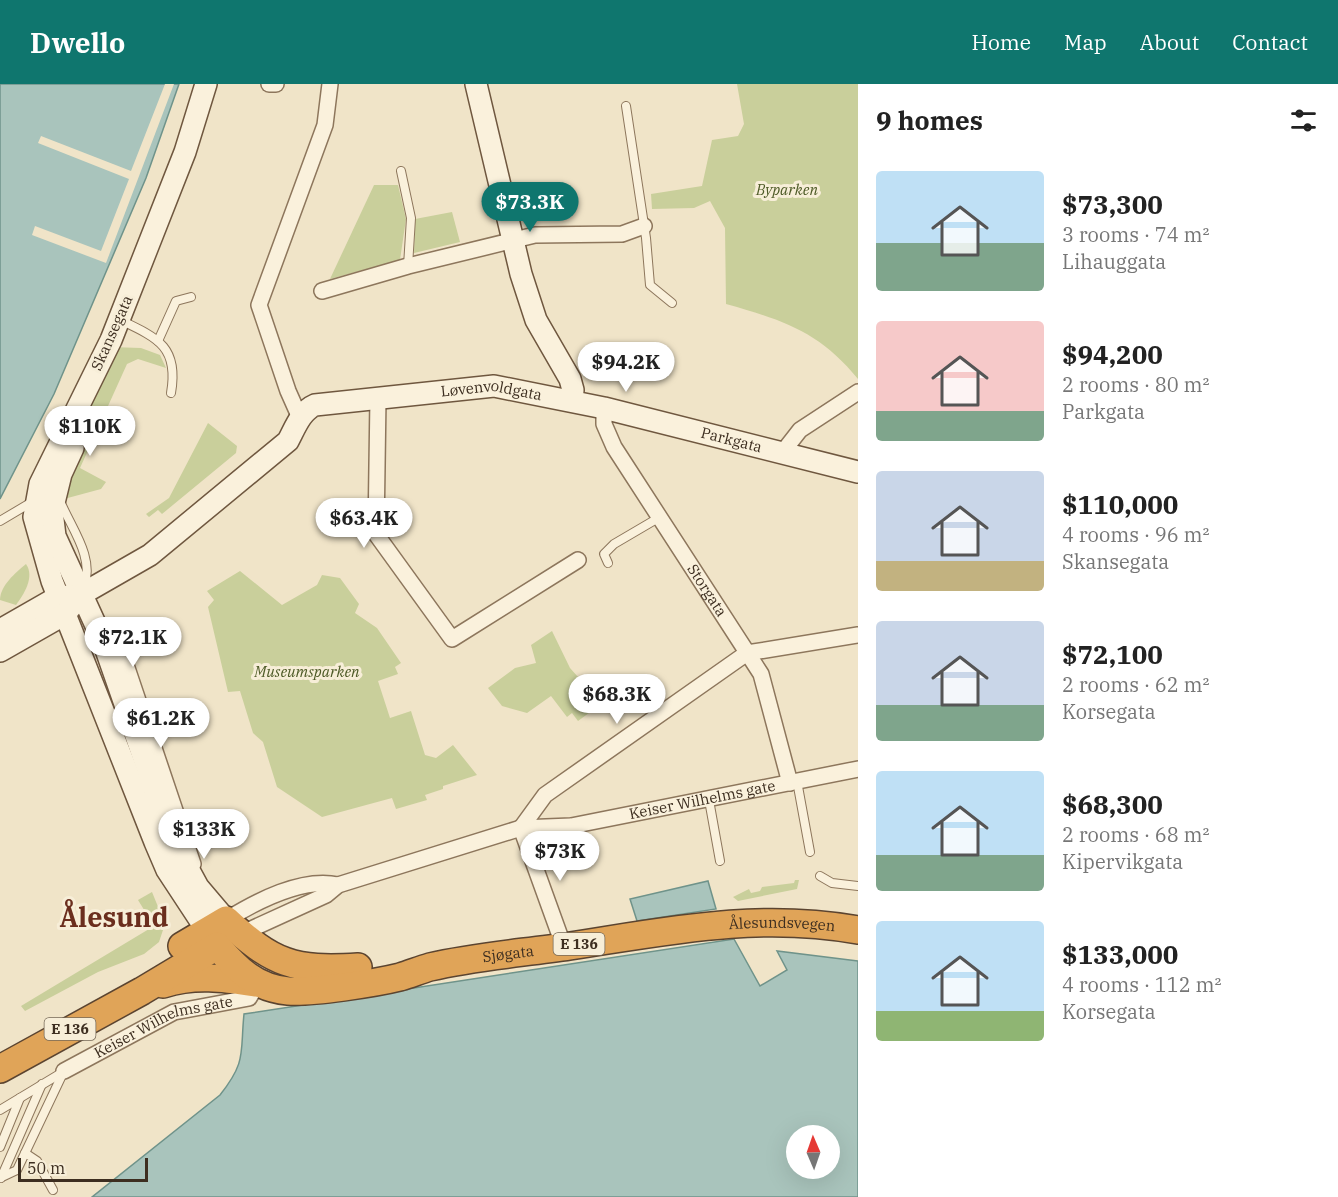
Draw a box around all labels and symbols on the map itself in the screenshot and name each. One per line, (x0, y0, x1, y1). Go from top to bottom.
park label: Byparken (755, 180, 818, 199)
pin: $73.3K (481, 182, 579, 233)
street label: Skansegata (87, 292, 137, 373)
pin: $94.2K (577, 342, 675, 393)
street label: Løvenvoldgata (440, 376, 544, 404)
pin: $110K (48, 406, 132, 457)
street label: Parkgata (699, 423, 764, 456)
pin: $63.4K (315, 498, 413, 549)
street label: Storgata (683, 560, 731, 620)
pin: $72.1K (84, 617, 182, 668)
park label: Museumsparken (253, 662, 360, 681)
pin: $68.3K (568, 674, 666, 725)
pin: $61.2K (112, 698, 210, 749)
street label: Keiser Wilhelms gate (627, 776, 777, 823)
pin: $133K (162, 809, 246, 860)
pin: $73K (524, 831, 596, 882)
district label: Ålesund (59, 899, 169, 934)
street label: Ålesundsvegen (728, 913, 837, 935)
road number: E 136 (554, 933, 604, 955)
street label: Sjøgata (481, 941, 535, 966)
street label: Keiser Wilhelms gate (91, 991, 234, 1062)
road number: E 136 (44, 1018, 96, 1040)
north arrow (786, 1125, 840, 1179)
scale bar (18, 1155, 148, 1182)

